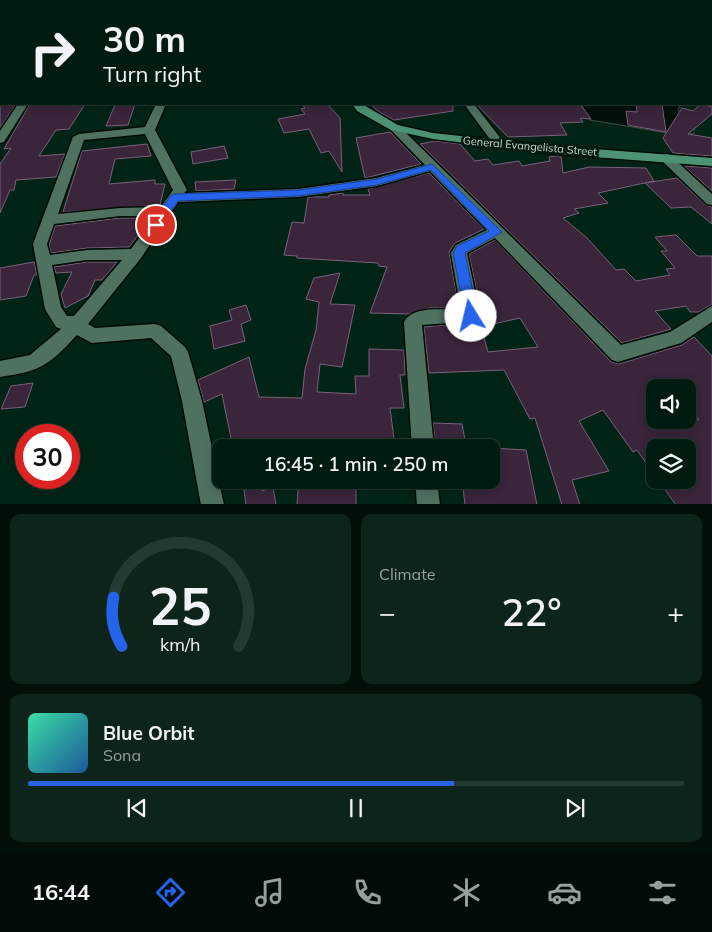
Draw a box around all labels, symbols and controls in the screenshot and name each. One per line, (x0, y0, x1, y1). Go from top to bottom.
text: 30 m (103, 17, 186, 61)
icon: right (20, 20, 85, 85)
text: Turn right (103, 60, 201, 88)
street label: General Evangelista Street (462, 133, 598, 159)
pin (135, 204, 177, 246)
icon: arrive (142, 211, 170, 239)
position arrow (444, 289, 496, 341)
map controls (646, 379, 696, 489)
button: sound (646, 379, 696, 429)
speed limit sign: 30 (15, 424, 80, 489)
button: layers (646, 439, 696, 489)
text: 16:45 · 1 min · 250 m (263, 452, 449, 476)
text: Climate (379, 564, 435, 584)
text: 25 (149, 573, 212, 638)
text: 22° (502, 588, 561, 636)
text: − (379, 595, 396, 630)
text: + (667, 595, 684, 630)
text: km/h (160, 633, 201, 655)
text: Blue Orbit (103, 721, 194, 745)
text: Sona (103, 745, 141, 765)
icon: previous (123, 794, 151, 822)
icon: pause (342, 794, 370, 822)
icon: next (561, 794, 589, 822)
icon: directions (153, 875, 188, 910)
icon: music (252, 875, 287, 910)
icon: phone (350, 875, 385, 910)
icon: climate (449, 875, 484, 910)
icon: car (547, 875, 582, 910)
icon: filters (645, 875, 680, 910)
text: 16:44 (32, 878, 90, 906)

